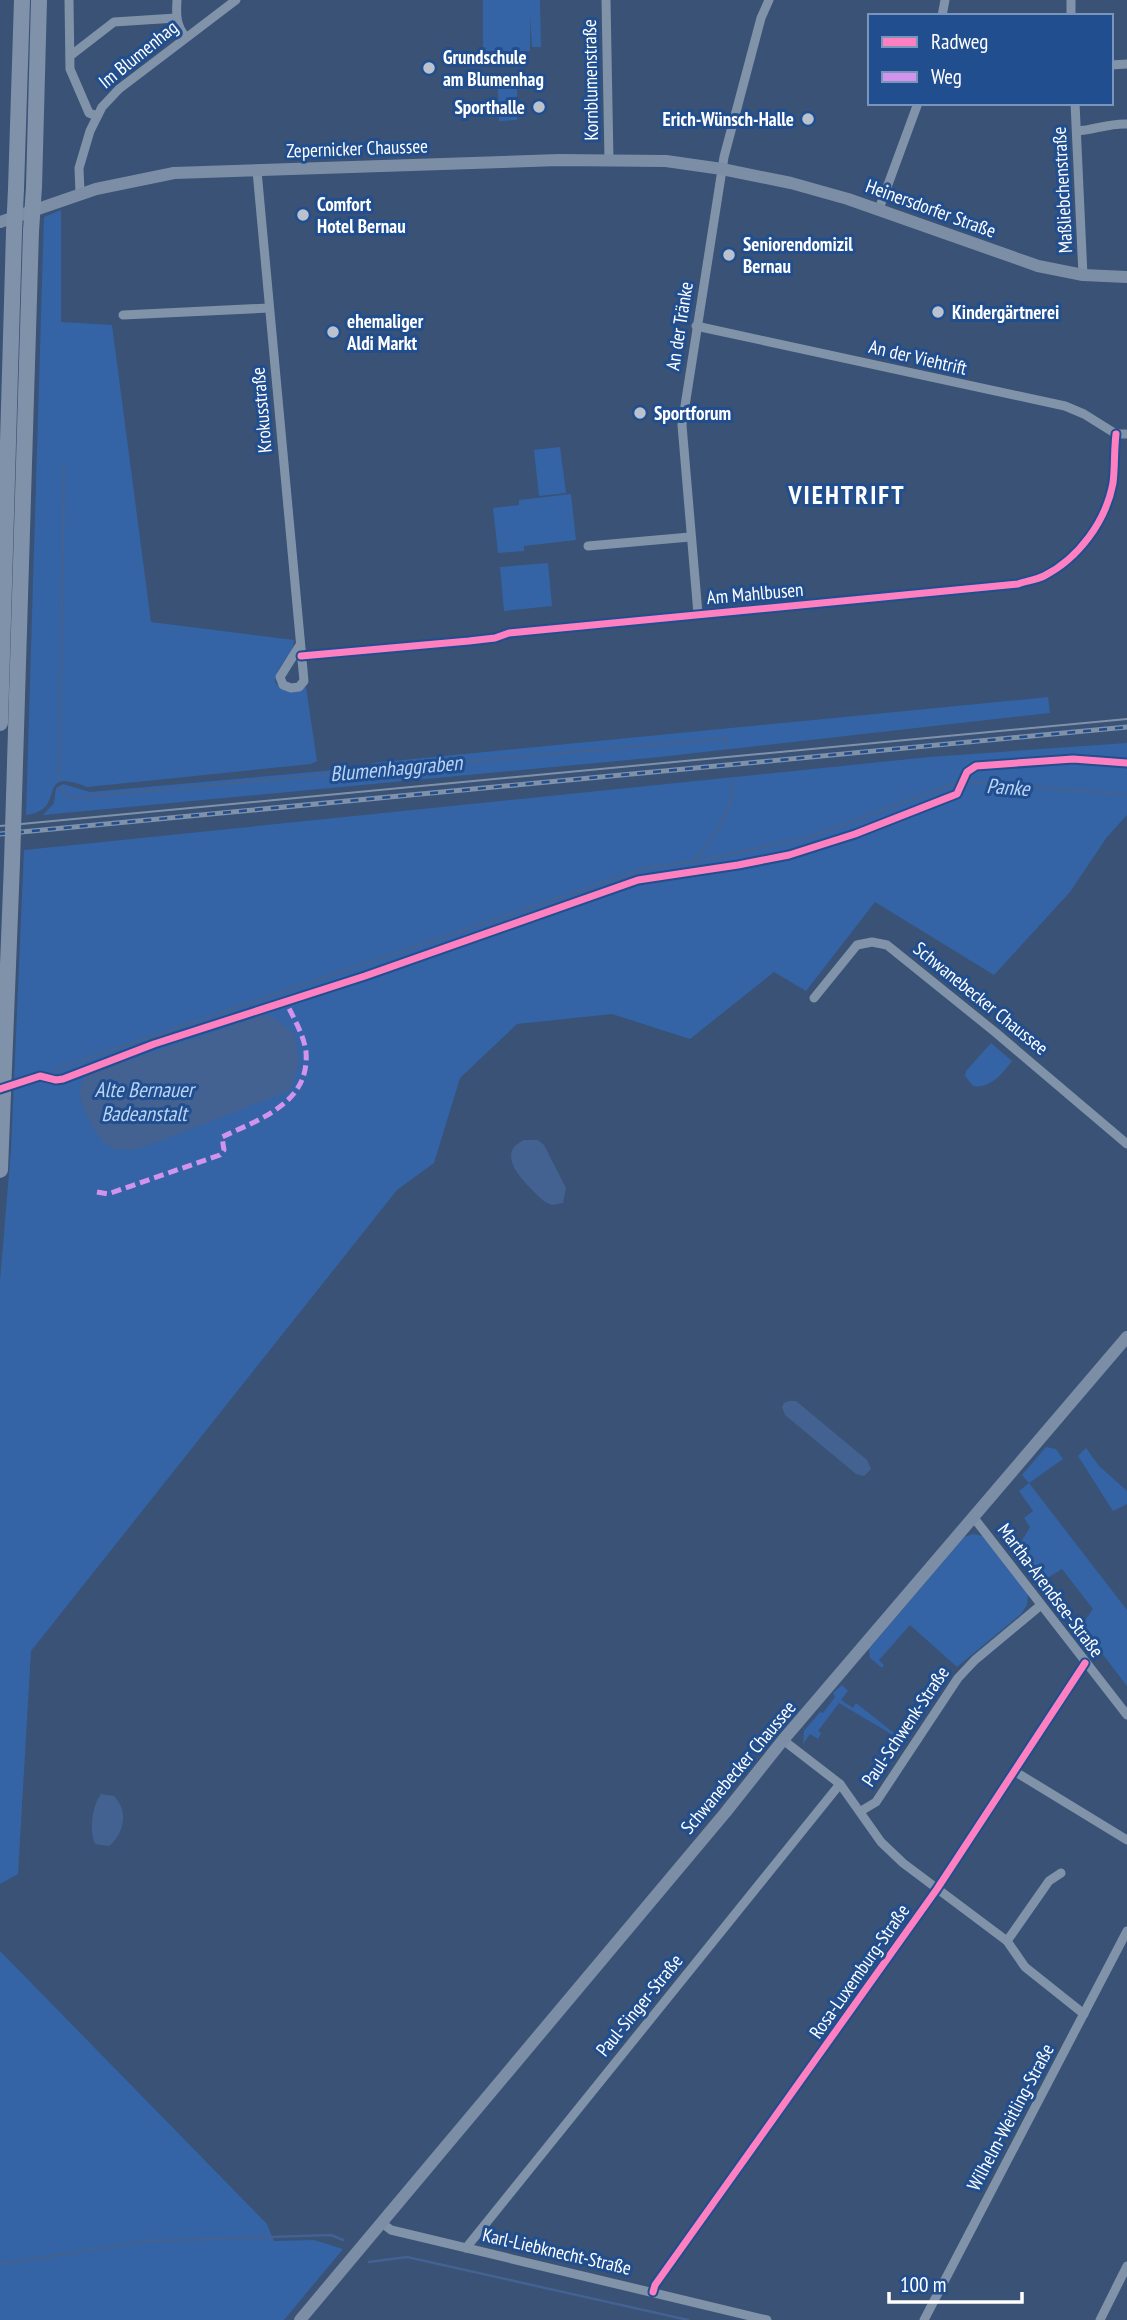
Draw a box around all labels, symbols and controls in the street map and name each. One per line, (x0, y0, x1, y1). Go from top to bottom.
legend (868, 14, 1113, 105)
street label: Im Blumenhag (93, 15, 183, 93)
street label: Kornblumenstraße (577, 19, 603, 141)
text: Radweg (931, 28, 988, 55)
place label: Grundschule am Blumenhag (443, 45, 544, 91)
marker: Grundschule am Blumenhag (421, 60, 437, 76)
text: Weg (931, 63, 962, 90)
place label: Sporthalle (454, 95, 525, 119)
marker: Sporthalle (531, 99, 547, 115)
place label: Erich-Wünsch-Halle (663, 107, 794, 131)
marker: Erich-Wünsch-Halle (800, 111, 816, 127)
street label: Maßliebchenstraße (1047, 126, 1077, 254)
street label: Zepernicker Chaussee (286, 134, 428, 162)
street label: Heinersdorfer Straße (863, 173, 999, 243)
place label: Comfort Hotel Bernau (317, 192, 406, 238)
marker: Comfort Hotel Bernau (295, 207, 311, 223)
place label: Seniorendomizil Bernau (743, 232, 853, 278)
marker: Seniorendomizil Bernau (721, 247, 737, 263)
street label: An der Tränke (660, 280, 698, 372)
place label: Kindergärtnerei (952, 300, 1059, 324)
marker: Kindergärtnerei (930, 304, 946, 320)
place label: ehemaliger Aldi Markt (346, 309, 424, 355)
marker: ehemaliger Aldi Markt (325, 324, 341, 340)
street label: An der Viehtrift (867, 334, 970, 380)
street label: Krokusstraße (245, 366, 277, 454)
place label: Sportforum (654, 401, 731, 425)
marker: Sportforum (632, 405, 648, 421)
district label: VIEHTRIFT (787, 478, 906, 511)
street label: Am Mahlbusen (706, 577, 804, 609)
water label: Blumenhaggraben (329, 749, 465, 787)
water label: Panke (986, 772, 1032, 802)
street label: Schwanebecker Chaussee (909, 936, 1053, 1060)
water label: Alte Bernauer Badeanstalt (94, 1076, 197, 1127)
street label: Martha-Arendsee-Straße (993, 1518, 1109, 1662)
street label: Paul-Schwenk-Straße (856, 1661, 954, 1791)
street label: Schwanebecker Chaussee (675, 1695, 801, 1838)
street label: Rosa-Luxemburg-Straße (804, 1899, 914, 2043)
street label: Paul-Singer-Straße (590, 1949, 688, 2061)
street label: Wilhelm-Weitling-Straße (961, 2039, 1059, 2195)
street label: Karl-Liebknecht-Straße (480, 2222, 634, 2280)
scale bar (889, 2260, 1022, 2304)
text: 100 m (900, 2271, 946, 2298)

